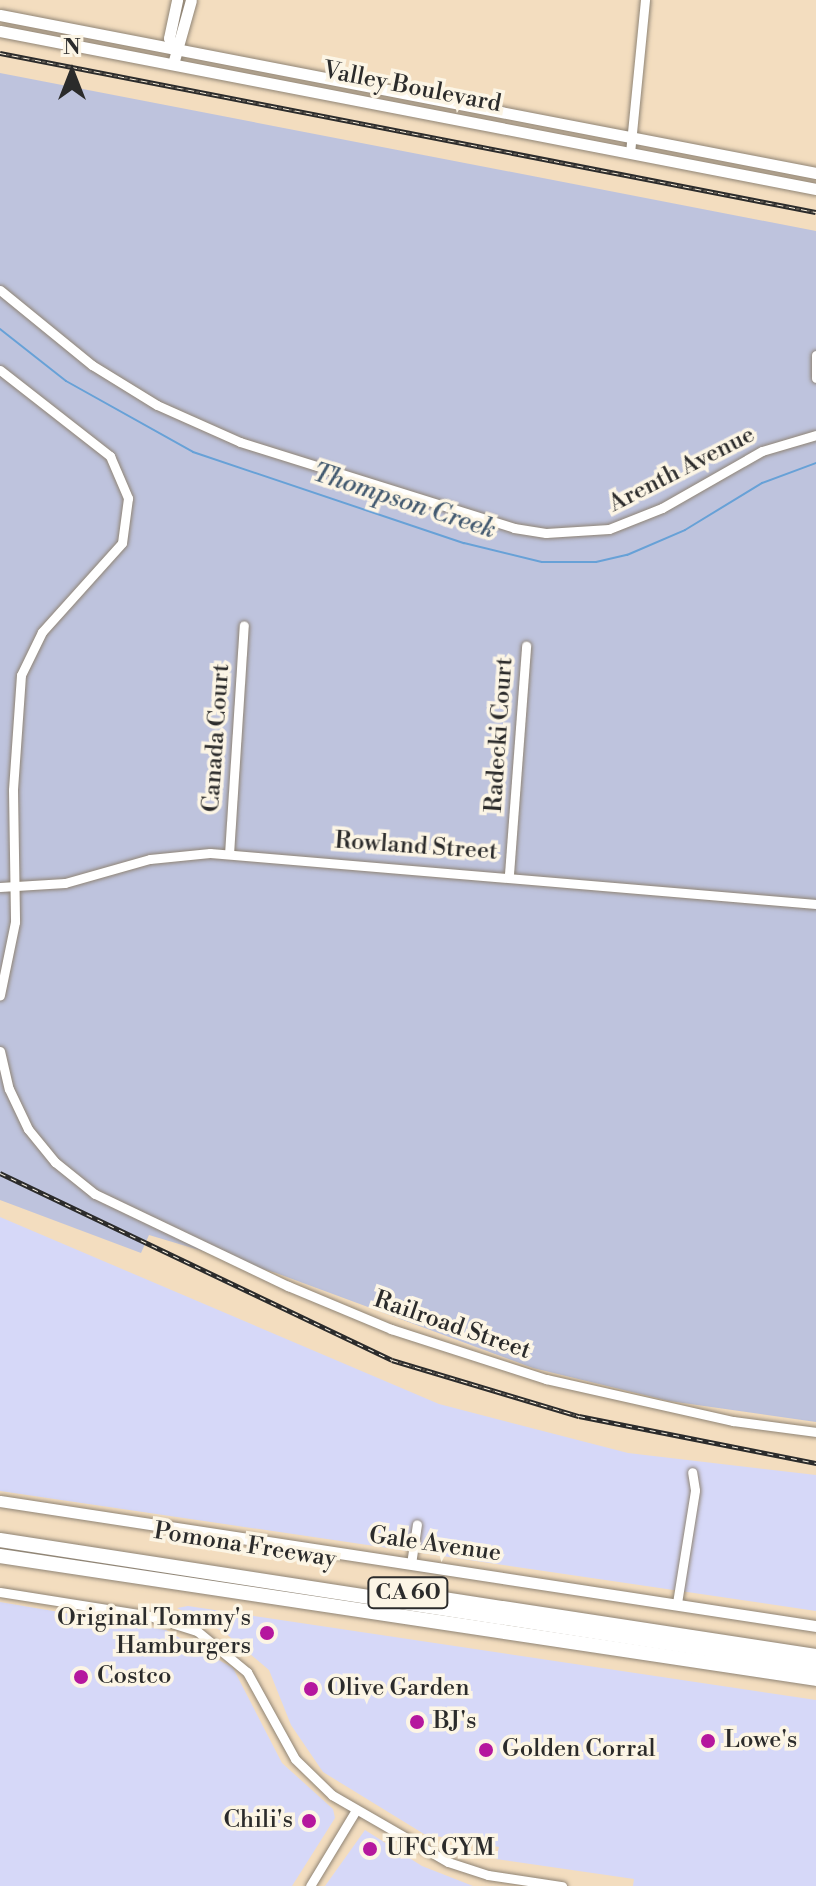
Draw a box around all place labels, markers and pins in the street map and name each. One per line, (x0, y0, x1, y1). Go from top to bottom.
place label: Original Tommy's Hamburgers (57, 1605, 251, 1661)
marker: Original Tommy's Hamburgers (258, 1624, 276, 1642)
place label: Costco (97, 1663, 171, 1691)
marker: Costco (72, 1668, 90, 1686)
place label: Olive Garden (327, 1675, 469, 1703)
marker: Olive Garden (302, 1680, 320, 1698)
place label: BJ's (433, 1708, 476, 1736)
marker: BJ's (408, 1713, 426, 1731)
place label: Lowe's (724, 1727, 797, 1755)
marker: Lowe's (699, 1732, 717, 1750)
place label: Golden Corral (502, 1736, 656, 1764)
marker: Golden Corral (477, 1741, 495, 1759)
place label: Chili's (223, 1807, 293, 1835)
marker: Chili's (300, 1812, 318, 1830)
place label: UFC GYM (386, 1835, 495, 1863)
marker: UFC GYM (361, 1840, 379, 1858)

